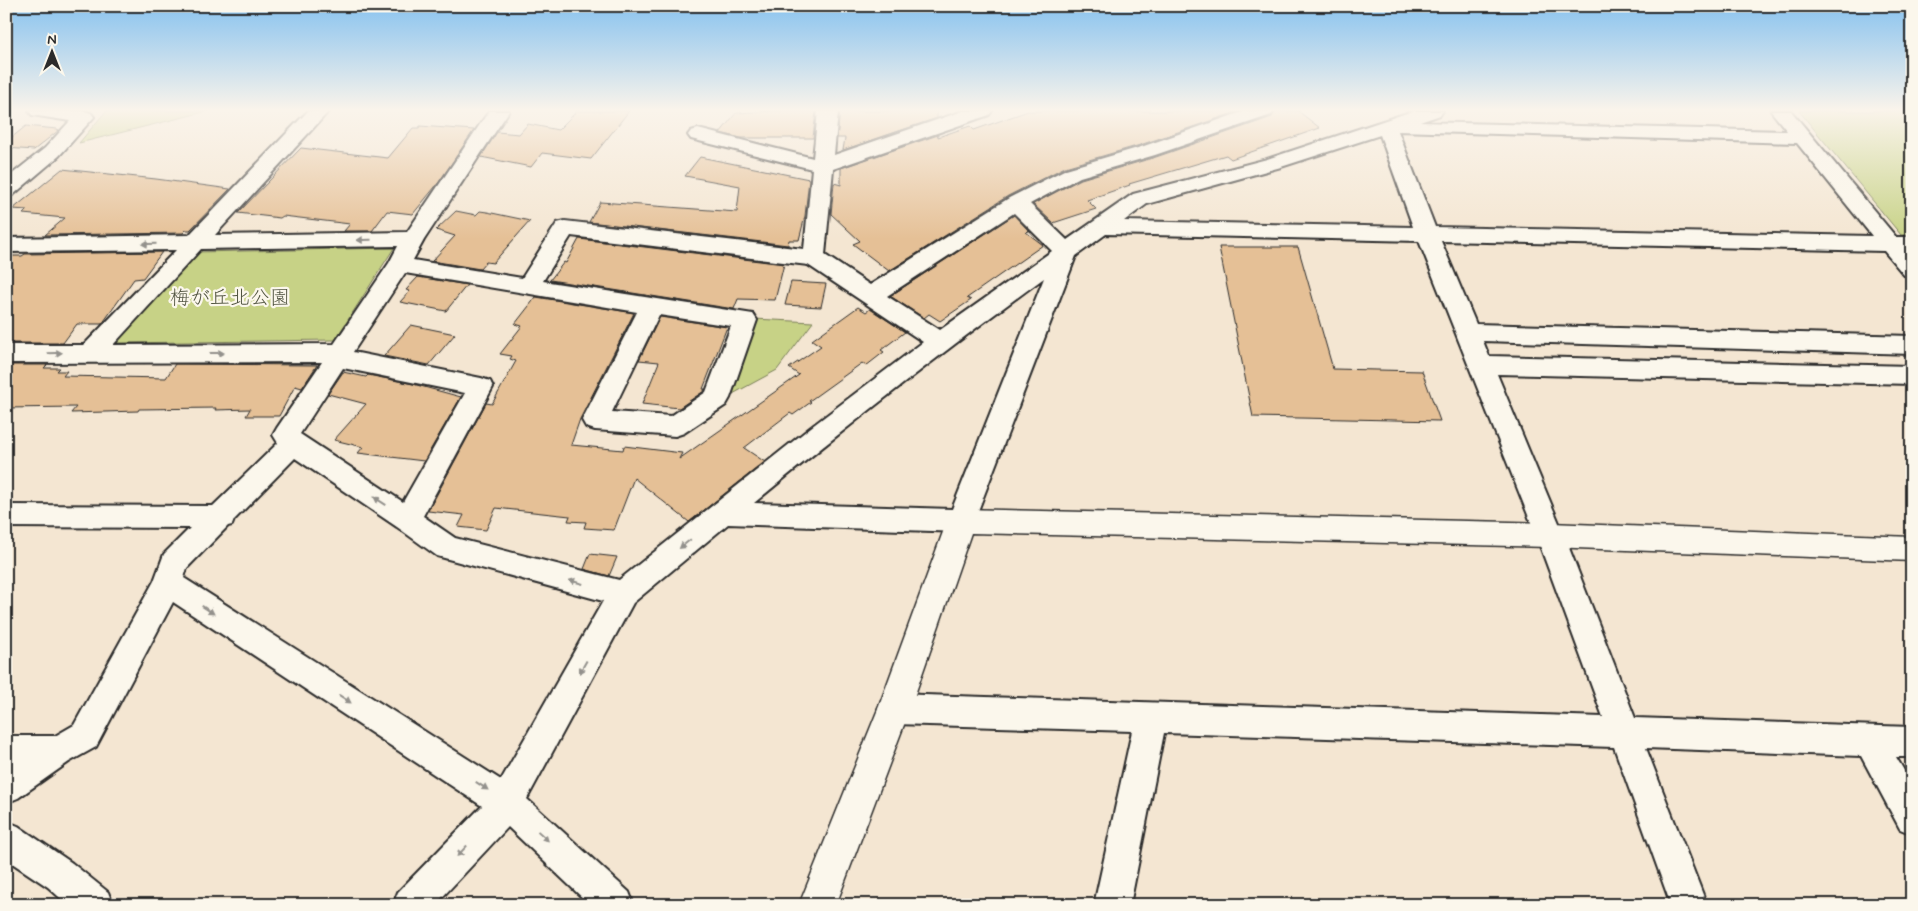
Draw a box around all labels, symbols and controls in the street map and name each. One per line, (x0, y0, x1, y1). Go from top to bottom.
north arrow (28, 28, 78, 78)
text: N (47, 31, 57, 49)
one-way arrow (356, 236, 372, 244)
one-way arrow (141, 240, 157, 248)
park label: 梅が丘北公園 (170, 285, 290, 312)
one-way arrow (47, 349, 63, 357)
one-way arrow (210, 349, 226, 357)
one-way arrow (373, 497, 387, 506)
one-way arrow (679, 539, 692, 550)
one-way arrow (568, 578, 583, 586)
one-way arrow (202, 605, 215, 615)
one-way arrow (579, 659, 587, 674)
one-way arrow (338, 694, 351, 703)
one-way arrow (475, 782, 488, 791)
one-way arrow (536, 830, 548, 842)
one-way arrow (456, 845, 468, 857)

